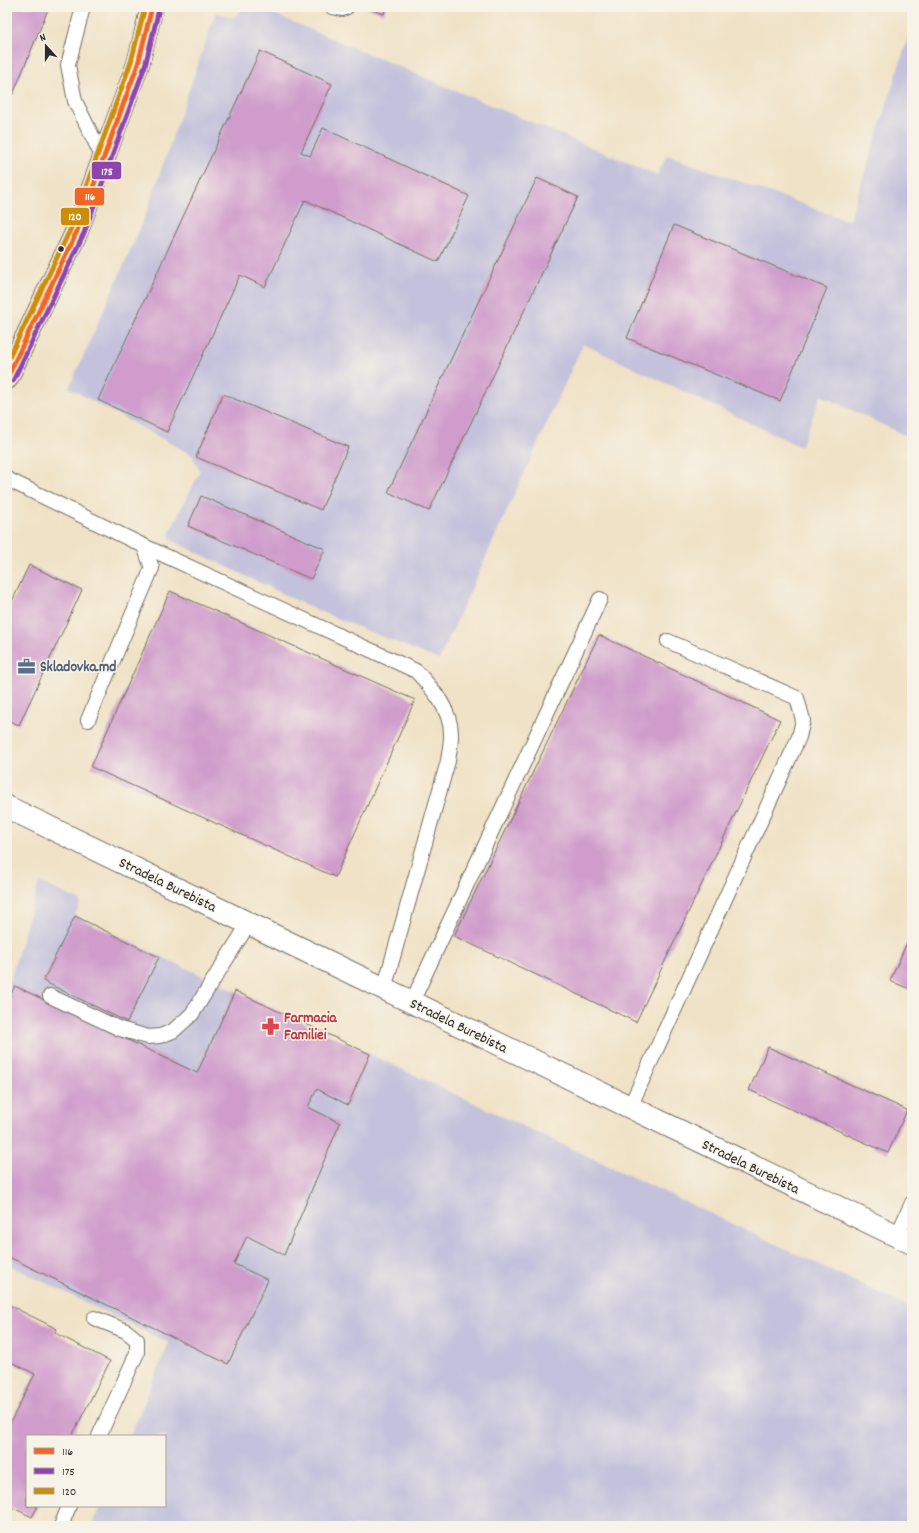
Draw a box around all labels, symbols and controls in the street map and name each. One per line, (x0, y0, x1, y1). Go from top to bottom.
north arrow (26, 26, 66, 66)
text: N (38, 30, 49, 47)
line badge: 175 (91, 161, 122, 180)
text: 175 (101, 165, 113, 181)
line badge: 116 (74, 187, 105, 206)
text: 116 (85, 190, 96, 206)
line badge: 120 (60, 207, 90, 226)
text: 120 (68, 210, 82, 226)
unlabelled marker (56, 244, 66, 254)
office icon: Skladovka.md (17, 656, 37, 676)
place label: Skladovka.md (40, 657, 116, 679)
street label: Stradela Burebista (115, 853, 221, 919)
street label: Stradela Burebista (406, 994, 512, 1060)
place label: Farmacia Familiei (284, 1008, 337, 1047)
pharmacy icon: Farmacia Familiei (261, 1016, 281, 1036)
street label: Stradela Burebista (698, 1135, 804, 1201)
legend (26, 1435, 166, 1507)
text: 116 (62, 1444, 73, 1461)
text: 175 (62, 1464, 75, 1481)
text: 120 (62, 1484, 76, 1501)

